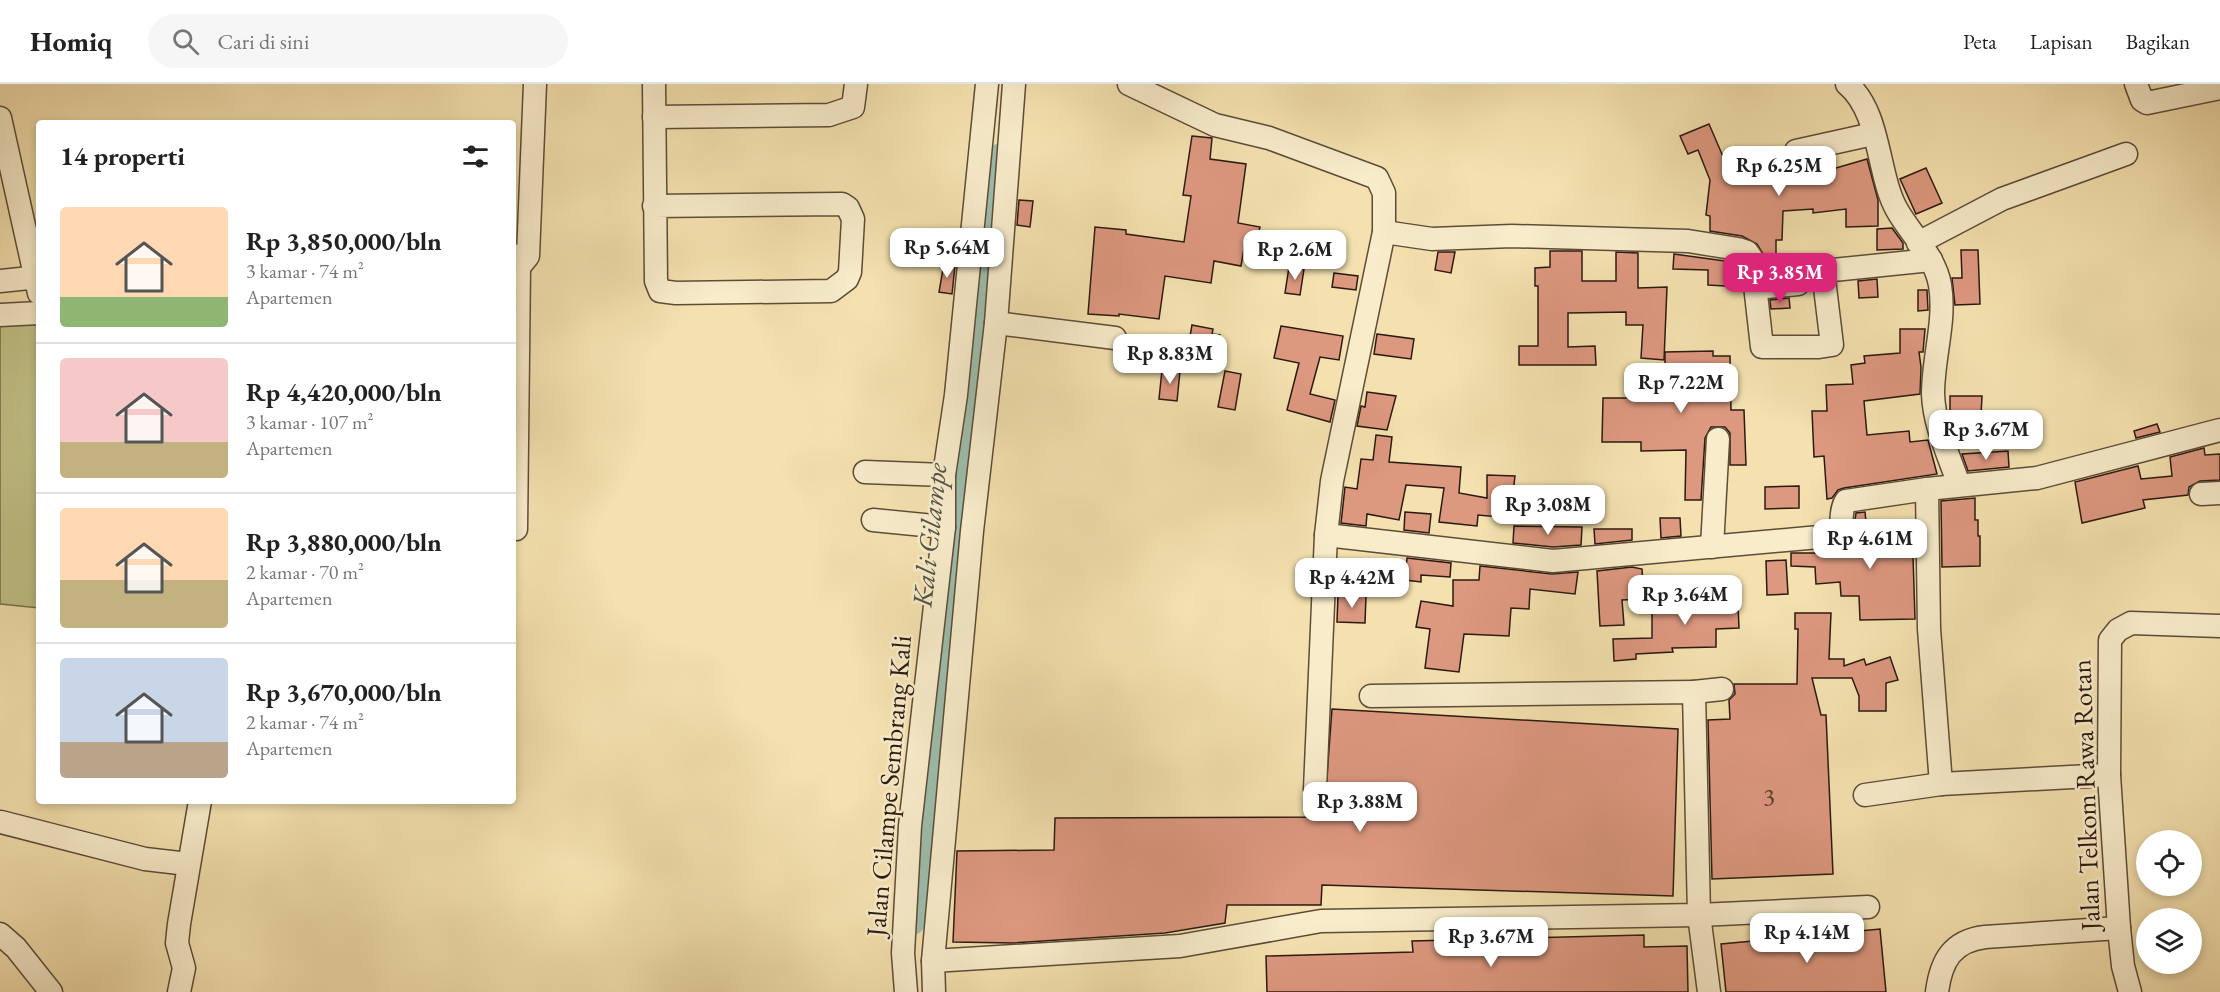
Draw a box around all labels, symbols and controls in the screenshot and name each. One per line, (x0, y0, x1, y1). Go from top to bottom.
search box (148, 14, 568, 68)
text: Homiq (30, 23, 112, 59)
icon: search (169, 25, 202, 58)
text: Cari di sini (217, 27, 309, 56)
text: Peta (1963, 28, 1997, 55)
text: Lapisan (2030, 28, 2093, 55)
text: Bagikan (2126, 28, 2190, 55)
text: 14 properti (60, 139, 185, 173)
icon: filters (459, 140, 492, 173)
pin: Rp 6.25M (1717, 146, 1841, 197)
text: Rp 6.25M (1736, 152, 1822, 178)
text: Rp 3,850,000/bln (246, 224, 442, 258)
pin: Rp 5.64M (885, 228, 1009, 279)
pin: Rp 2.6M (1240, 230, 1350, 281)
icon: home (108, 231, 180, 303)
text: Rp 5.64M (904, 234, 990, 260)
text: Rp 2.6M (1257, 236, 1333, 262)
pin: Rp 3.85M (1718, 253, 1842, 304)
text: 3 kamar · 74 m² (246, 258, 364, 284)
text: Rp 3.85M (1737, 259, 1823, 285)
text: Apartemen (246, 284, 332, 310)
pin: Rp 8.83M (1108, 334, 1232, 385)
text: Rp 8.83M (1127, 340, 1213, 366)
pin: Rp 7.22M (1619, 363, 1743, 414)
text: Rp 7.22M (1638, 369, 1724, 395)
text: Rp 4,420,000/bln (246, 375, 442, 409)
icon: home (108, 382, 180, 454)
text: 3 kamar · 107 m² (246, 409, 374, 435)
pin: Rp 3.67M (1924, 410, 2048, 461)
text: Rp 3.67M (1943, 416, 2029, 442)
text: Apartemen (246, 435, 332, 461)
water label: Kali Cilampe (903, 461, 955, 610)
pin: Rp 3.08M (1486, 485, 1610, 536)
text: Rp 3.08M (1505, 491, 1591, 517)
pin: Rp 4.61M (1808, 519, 1932, 570)
text: Rp 3,880,000/bln (246, 525, 442, 559)
text: Rp 4.61M (1827, 525, 1913, 551)
icon: home (108, 532, 180, 604)
pin: Rp 4.42M (1290, 558, 1414, 609)
text: 2 kamar · 70 m² (246, 559, 364, 585)
text: Rp 4.42M (1309, 564, 1395, 590)
pin: Rp 3.64M (1623, 575, 1747, 626)
text: Rp 3.64M (1642, 581, 1728, 607)
text: Apartemen (246, 585, 332, 611)
street label: Jalan Cilampe Sembrang Kali (858, 633, 919, 940)
street label: Jalan Telkom Rawa Rotan (2063, 659, 2108, 933)
text: Rp 3,670,000/bln (246, 675, 442, 709)
icon: home (108, 682, 180, 754)
text: 2 kamar · 74 m² (246, 709, 364, 735)
text: Apartemen (246, 735, 332, 761)
house number: 3 (1763, 781, 1775, 812)
pin: Rp 3.88M (1298, 782, 1422, 833)
text: Rp 3.88M (1317, 788, 1403, 814)
map controls (2136, 830, 2202, 974)
button: locate (2136, 830, 2202, 896)
button: layers (2136, 908, 2202, 974)
pin: Rp 4.14M (1745, 913, 1869, 964)
pin: Rp 3.67M (1429, 917, 1553, 968)
text: Rp 4.14M (1764, 919, 1850, 945)
text: Rp 3.67M (1448, 923, 1534, 949)

